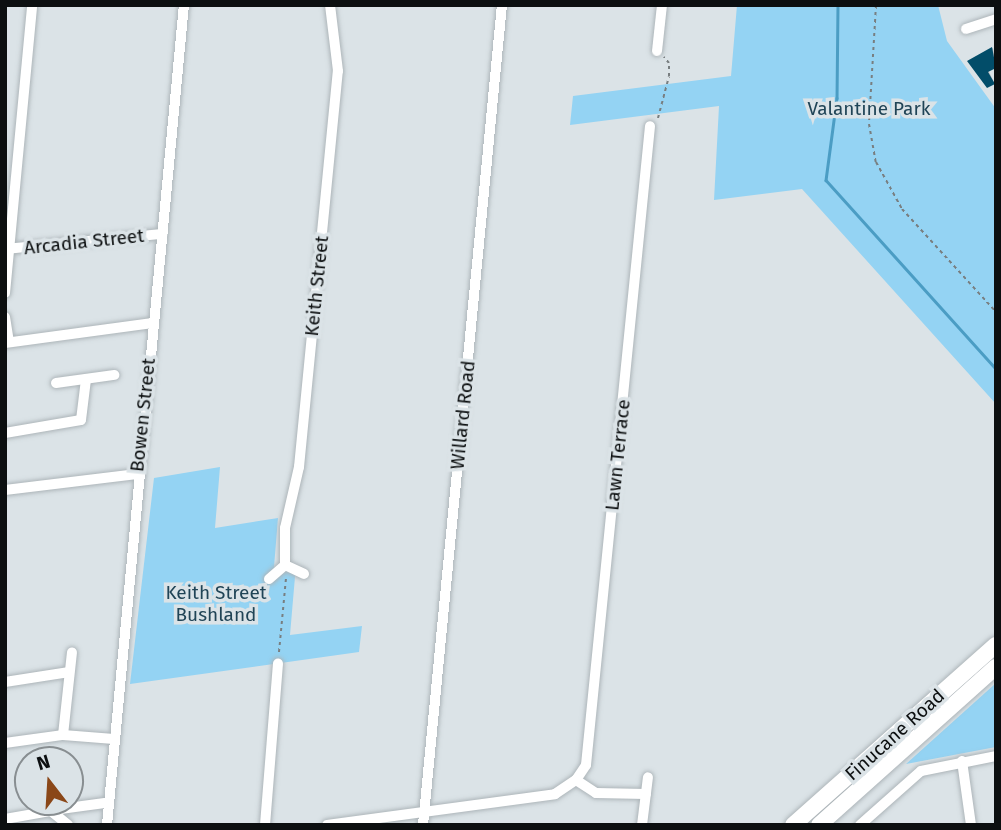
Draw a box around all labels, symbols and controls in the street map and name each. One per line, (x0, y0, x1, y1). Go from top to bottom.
park label: Valantine Park (807, 98, 931, 120)
street label: Arcadia Street (23, 224, 145, 260)
street label: Keith Street (300, 234, 334, 338)
street label: Bowen Street (126, 357, 160, 473)
street label: Willard Road (446, 359, 480, 471)
street label: Lawn Terrace (601, 398, 635, 512)
park label: Keith Street Bushland (165, 582, 267, 626)
street label: Finucane Road (841, 684, 949, 786)
north arrow (14, 746, 84, 816)
text: N (34, 750, 53, 775)

